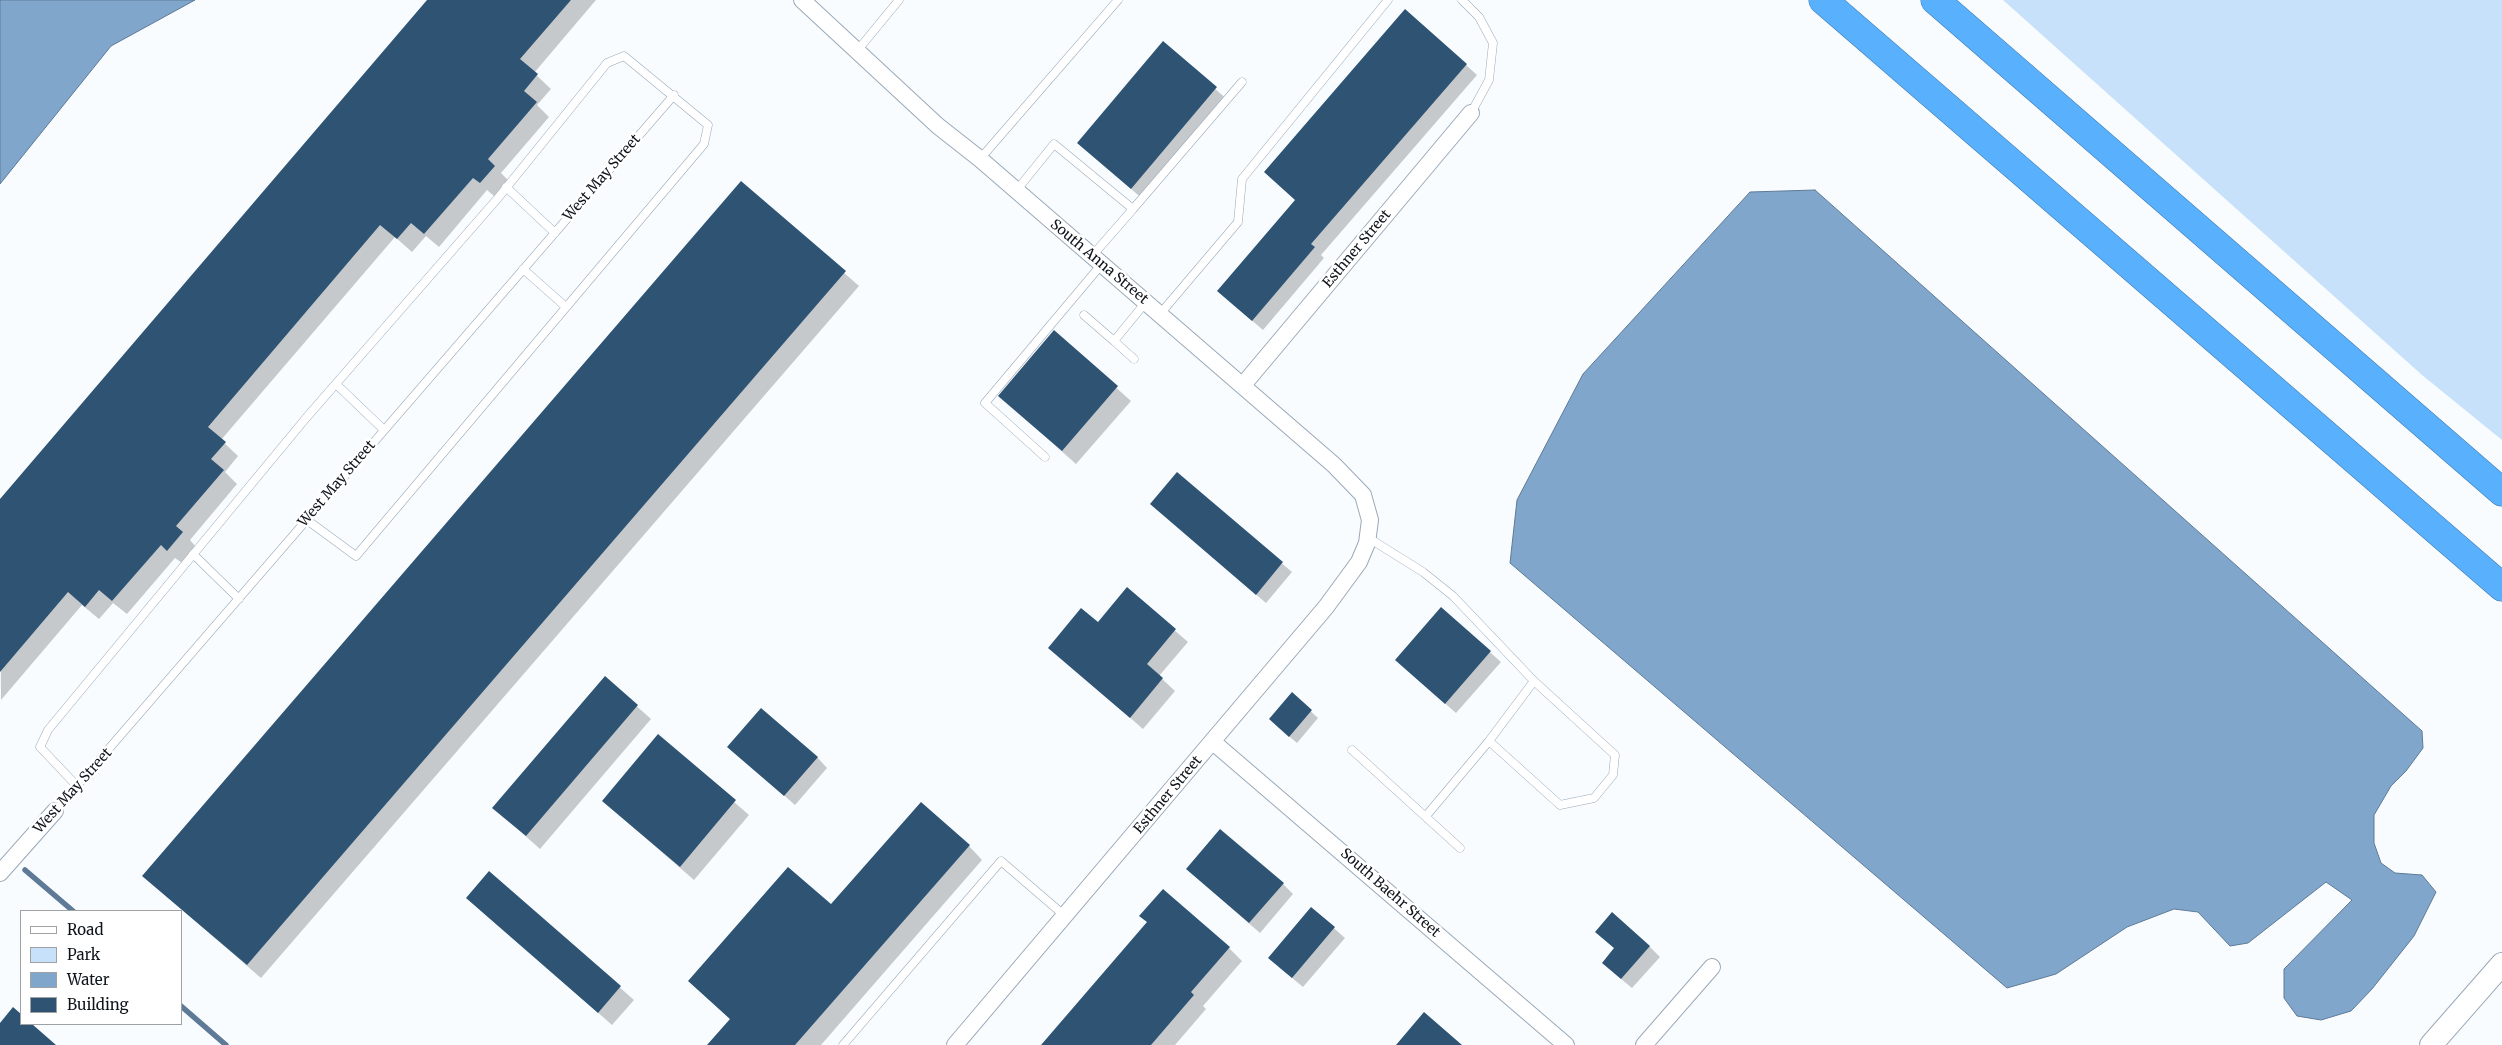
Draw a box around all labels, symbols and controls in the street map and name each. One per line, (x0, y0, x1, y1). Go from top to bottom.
street label: West May Street (560, 131, 644, 225)
street label: Esthner Street (1319, 207, 1395, 291)
street label: South Anna Street (1047, 216, 1151, 308)
street label: West May Street (295, 437, 379, 531)
street label: West May Street (30, 745, 116, 837)
street label: Esthner Street (1130, 753, 1206, 837)
street label: South Baehr Street (1337, 845, 1443, 941)
legend (20, 910, 182, 1025)
text: Road (67, 920, 103, 939)
text: Park (67, 945, 100, 964)
text: Water (67, 970, 109, 989)
text: Building (67, 995, 129, 1014)

